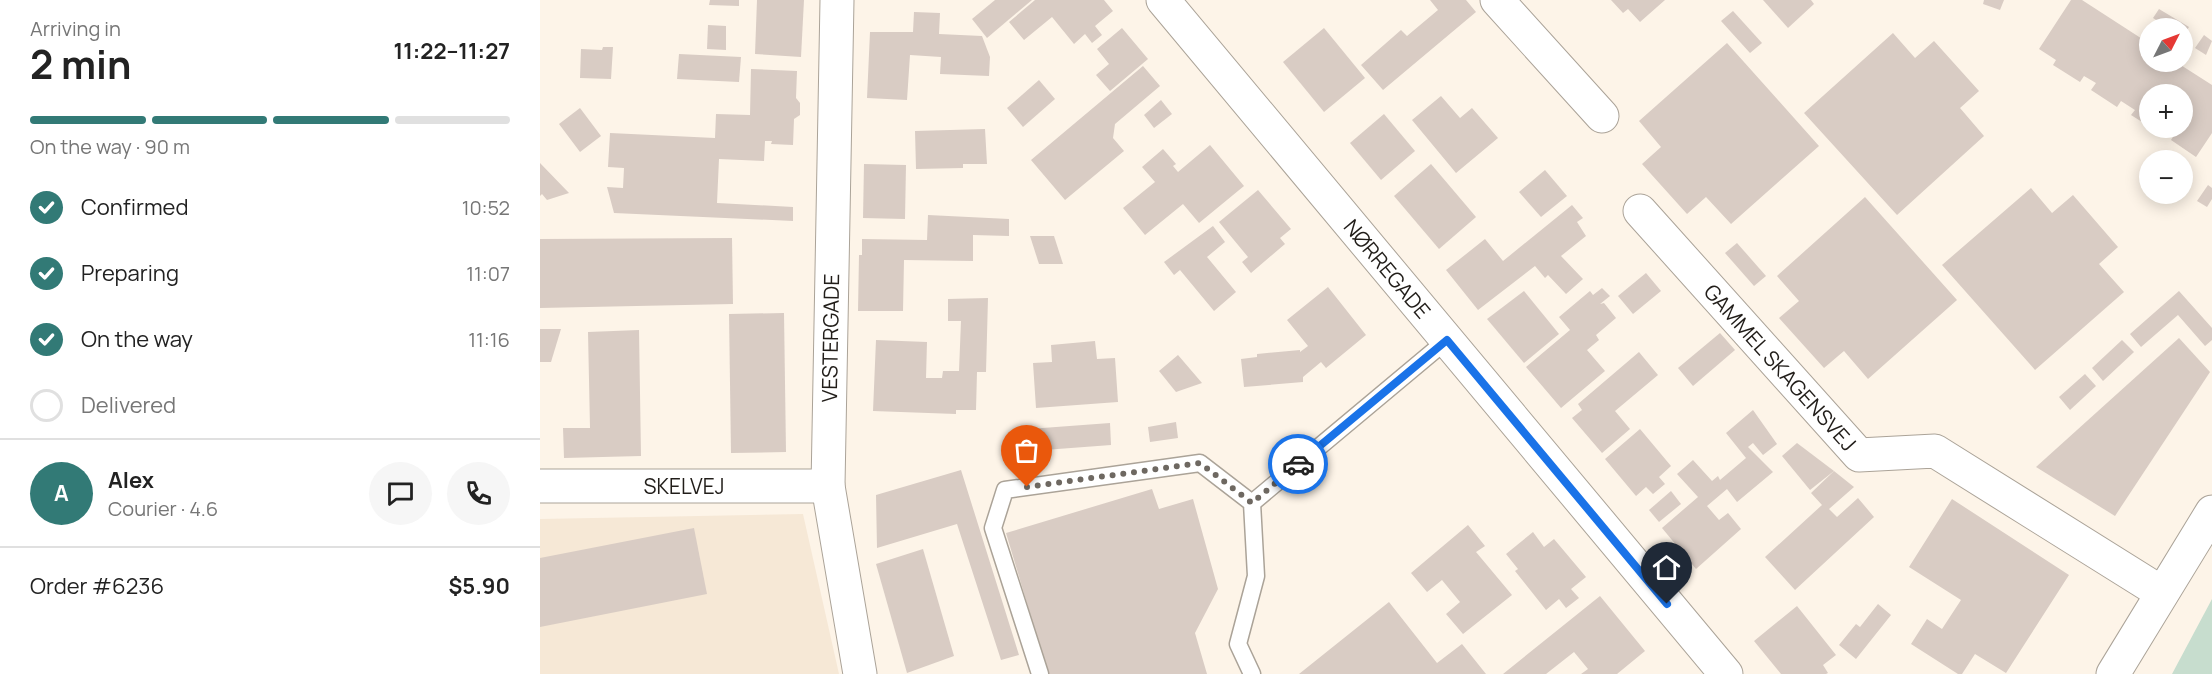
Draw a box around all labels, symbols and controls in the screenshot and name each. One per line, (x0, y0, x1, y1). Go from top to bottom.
text: Arriving in (30, 15, 121, 42)
north arrow (2139, 18, 2193, 72)
map controls (2139, 18, 2193, 204)
text: 11:22–11:27 (394, 36, 510, 66)
text: 2 min (30, 37, 131, 91)
button: + (2139, 84, 2193, 138)
text: On the way · 90 m (30, 133, 190, 160)
button: − (2139, 150, 2193, 204)
icon: check (30, 191, 63, 224)
text: Confirmed (81, 192, 189, 222)
text: 10:52 (462, 194, 510, 221)
street label: NØRREGADE (1338, 213, 1437, 324)
icon: check (30, 257, 63, 290)
text: Preparing (81, 258, 179, 288)
text: 11:07 (466, 260, 510, 287)
street label: VESTERGADE (815, 273, 845, 403)
street label: GAMMEL SKAGENSVEJ (1698, 278, 1863, 457)
icon: check (30, 323, 63, 356)
text: On the way (81, 324, 193, 354)
text: 11:16 (468, 326, 510, 353)
text: Delivered (81, 390, 176, 420)
pin (1001, 425, 1052, 487)
icon: bag (1010, 434, 1043, 467)
courier (1268, 434, 1328, 494)
icon: car (1282, 448, 1315, 481)
button: chat (369, 462, 432, 525)
button: phone (447, 462, 510, 525)
text: Alex (108, 465, 154, 495)
street label: SKELVEJ (644, 472, 724, 500)
text: A (54, 478, 69, 508)
text: Courier · 4.6 (108, 495, 218, 522)
pin (1641, 542, 1692, 604)
icon: home (1650, 551, 1683, 584)
text: Order #6236 (30, 571, 164, 601)
text: $5.90 (448, 571, 510, 601)

